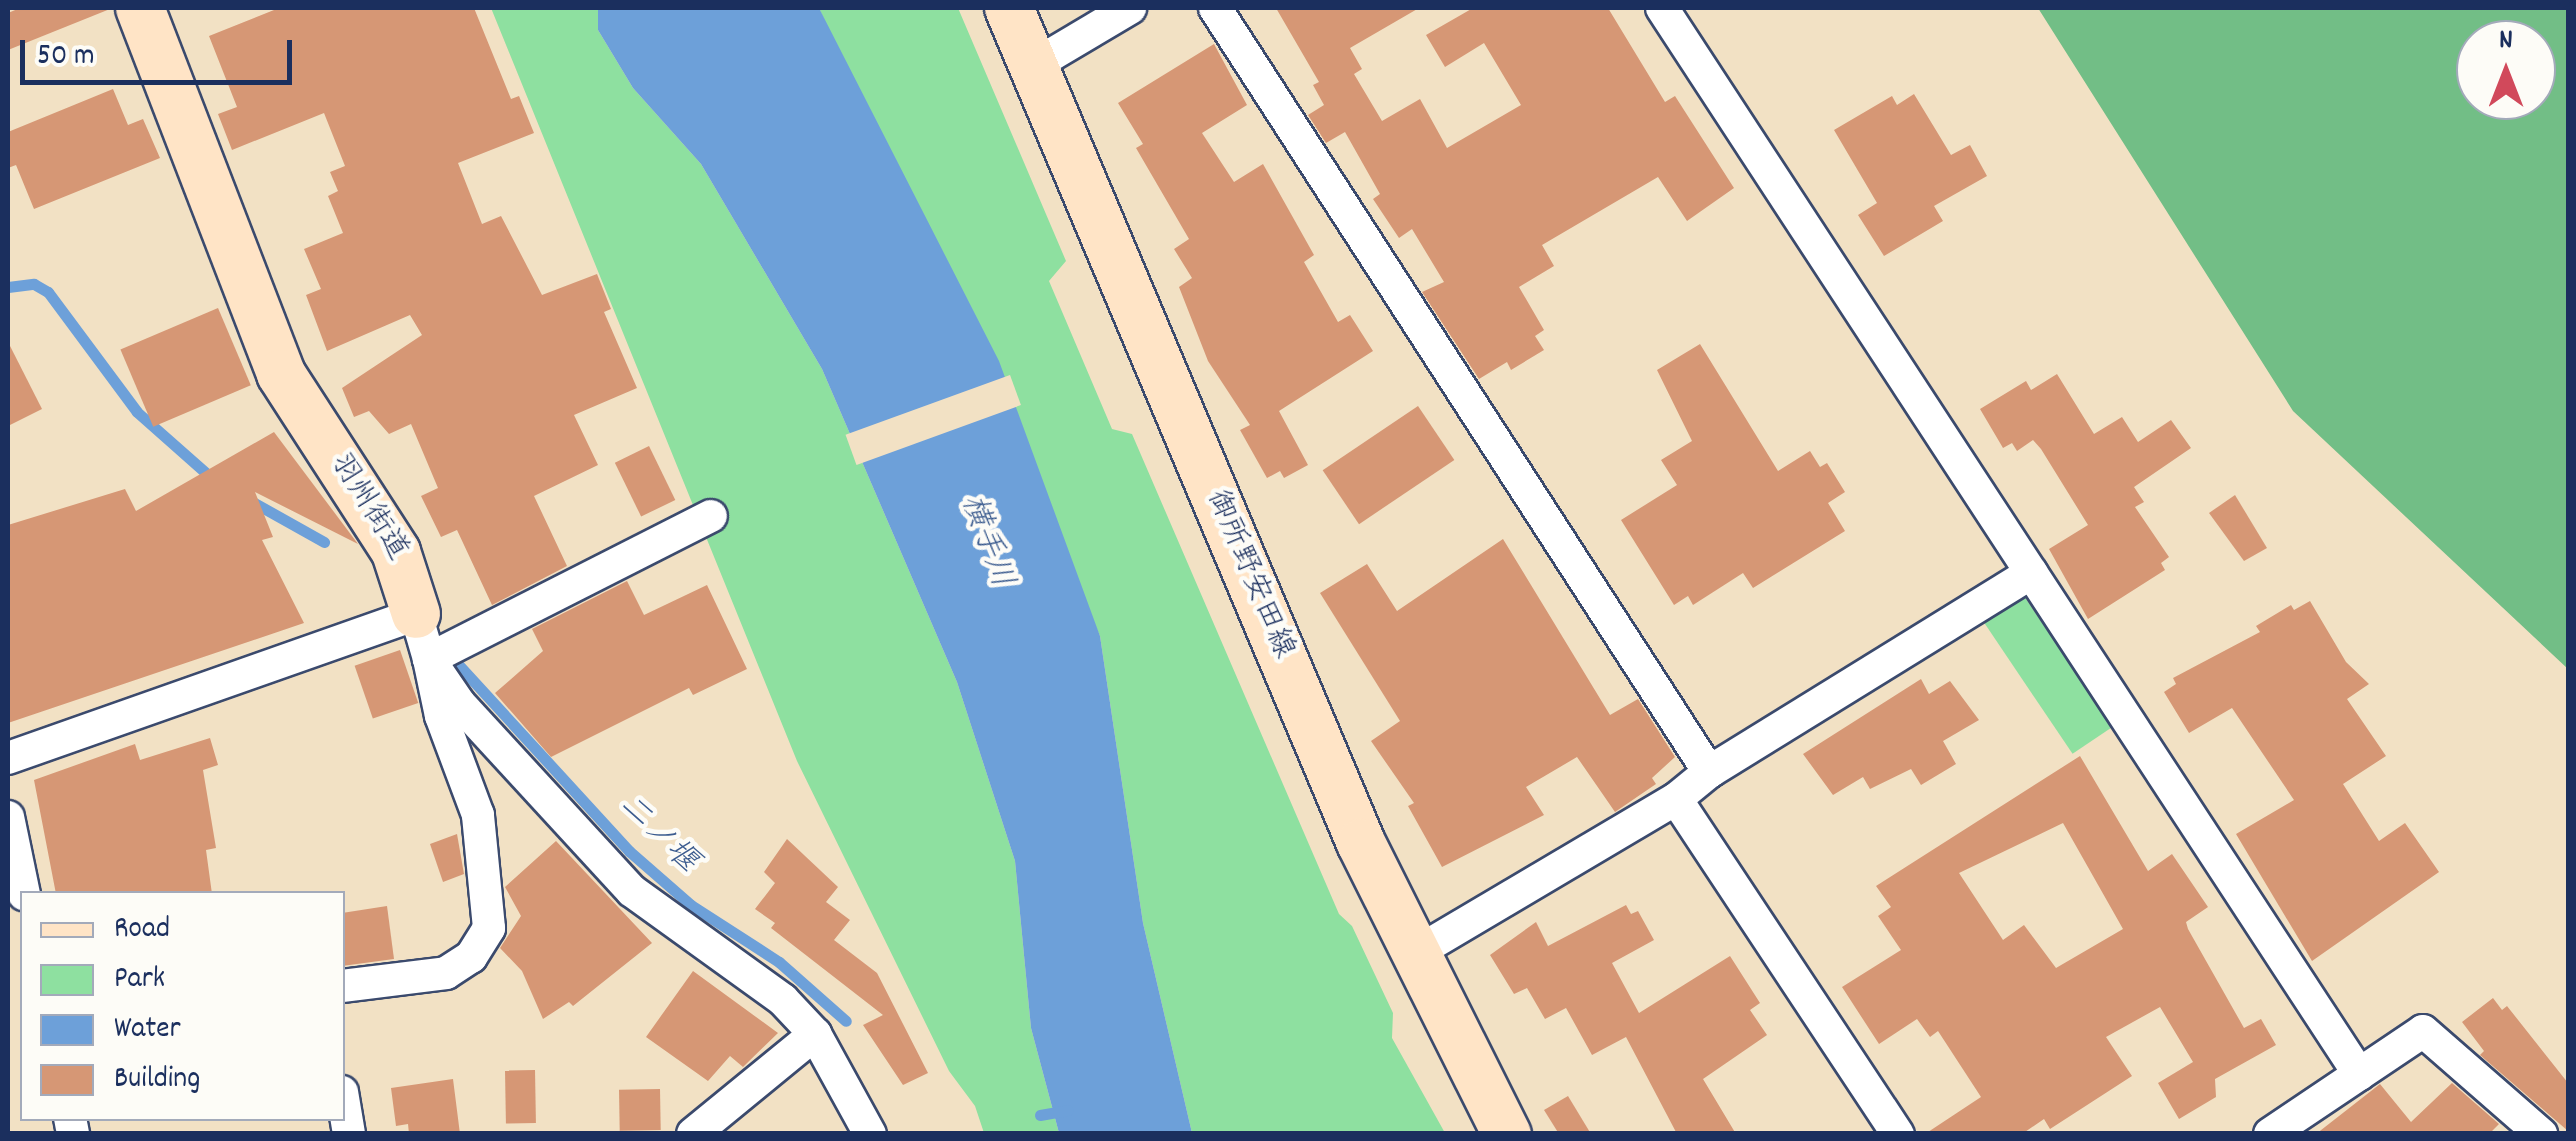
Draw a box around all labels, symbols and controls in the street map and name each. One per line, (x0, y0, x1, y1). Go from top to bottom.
scale bar (25, 20, 298, 82)
north arrow (2456, 20, 2556, 120)
text: N (2499, 22, 2513, 62)
text: 50 m (37, 36, 95, 79)
street label: 羽州街道 (320, 448, 414, 568)
street label: 御所野安田線 (1196, 485, 1300, 665)
water label: 横手川 (951, 490, 1019, 594)
water label: 二ノ堰 (609, 788, 705, 882)
legend (20, 891, 345, 1121)
text: Road (114, 909, 170, 952)
text: Park (114, 959, 165, 1002)
text: Water (114, 1009, 181, 1052)
text: Building (114, 1059, 200, 1102)

